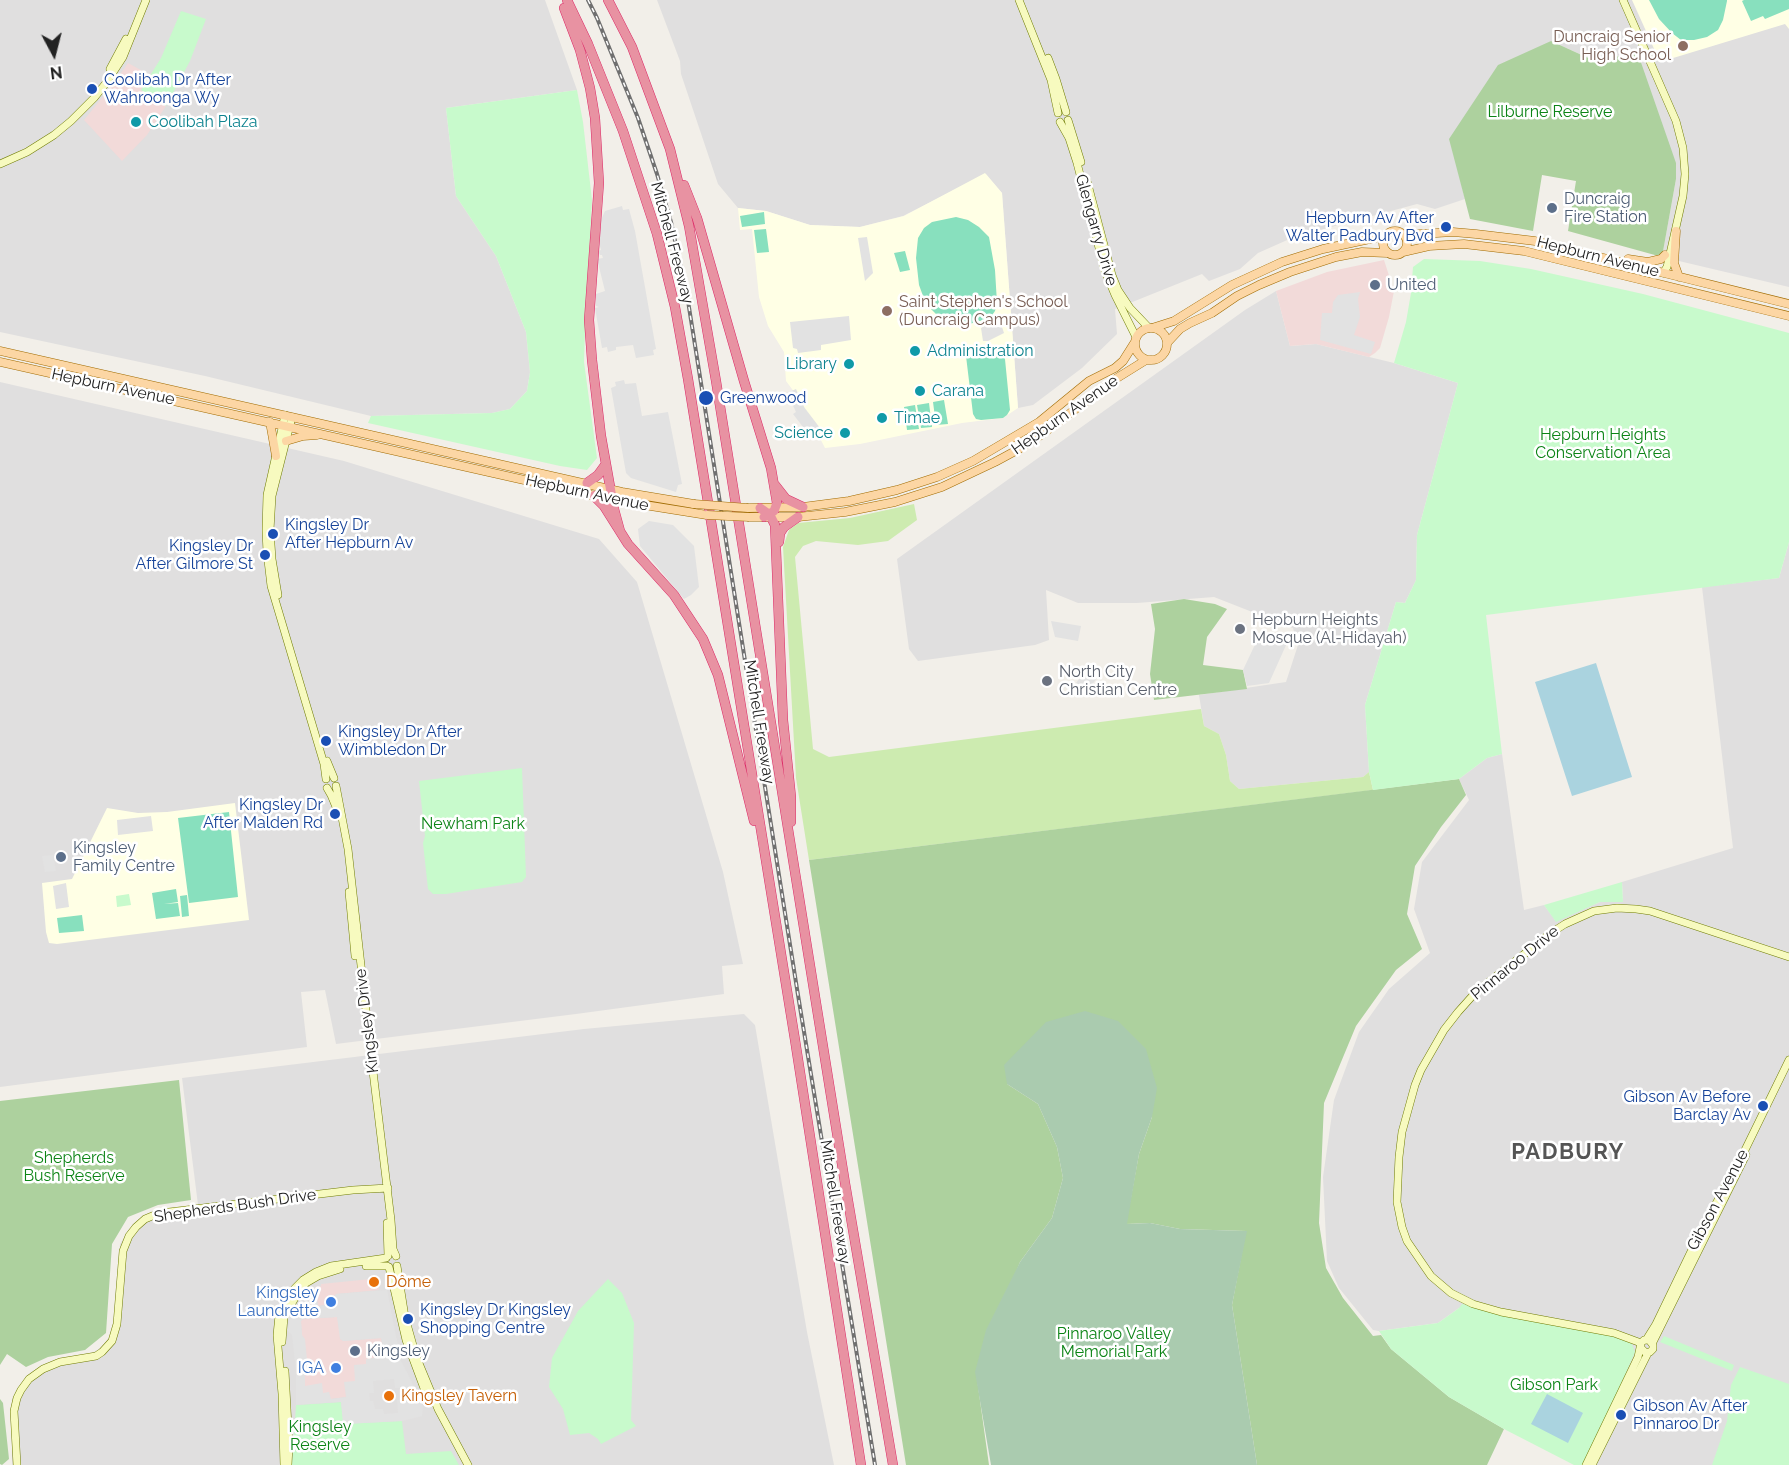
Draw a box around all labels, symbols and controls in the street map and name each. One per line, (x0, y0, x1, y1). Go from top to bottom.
north arrow (24, 24, 84, 84)
place label: Duncraig Senior High School (1553, 27, 1671, 65)
marker: Duncraig Senior High School (1676, 39, 1690, 53)
text: N (49, 62, 63, 83)
place label: Coolibah Dr After Wahroonga Wy (104, 70, 231, 108)
marker: Coolibah Dr After Wahroonga Wy (85, 82, 99, 96)
park label: Lilburne Reserve (1488, 102, 1612, 122)
place label: Coolibah Plaza (148, 112, 257, 132)
marker: Coolibah Plaza (129, 115, 143, 129)
street label: Glengarry Drive (1071, 172, 1121, 288)
street label: Mitchell Freeway (646, 180, 698, 306)
place label: Duncraig Fire Station (1564, 189, 1647, 227)
marker: Duncraig Fire Station (1545, 201, 1559, 215)
place label: Hepburn Av After Walter Padbury Bvd (1286, 208, 1434, 246)
marker: Hepburn Av After Walter Padbury Bvd (1439, 220, 1453, 234)
street label: Hepburn Avenue (1535, 233, 1661, 281)
place label: United (1387, 275, 1436, 295)
marker: United (1368, 278, 1382, 292)
place label: Saint Stephen's School (Duncraig Campus) (899, 292, 1068, 330)
marker: Saint Stephen's School (Duncraig Campus) (880, 304, 894, 318)
place label: Administration (927, 341, 1034, 361)
marker: Administration (908, 344, 922, 358)
place label: Library (786, 354, 837, 374)
marker: Library (842, 357, 856, 371)
street label: Hepburn Avenue (50, 365, 176, 409)
street label: Hepburn Avenue (1008, 371, 1122, 459)
place label: Carana (932, 381, 984, 401)
marker: Carana (913, 384, 927, 398)
place label: Greenwood (720, 388, 806, 408)
marker: Greenwood (697, 389, 715, 407)
place label: Timae (894, 408, 940, 428)
marker: Timae (875, 411, 889, 425)
place label: Science (774, 423, 833, 443)
park label: Hepburn Heights Conservation Area (1535, 425, 1671, 463)
marker: Science (838, 426, 852, 440)
street label: Hepburn Avenue (524, 471, 650, 515)
place label: Kingsley Dr After Hepburn Av (285, 515, 413, 553)
marker: Kingsley Dr After Hepburn Av (266, 527, 280, 541)
place label: Kingsley Dr After Gilmore St (136, 536, 253, 574)
marker: Kingsley Dr After Gilmore St (258, 548, 272, 562)
place label: Hepburn Heights Mosque (Al-Hidayah) (1252, 610, 1406, 648)
marker: Hepburn Heights Mosque (Al-Hidayah) (1233, 622, 1247, 636)
street label: Mitchell Freeway (740, 658, 778, 786)
place label: North City Christian Centre (1059, 662, 1177, 700)
marker: North City Christian Centre (1040, 674, 1054, 688)
place label: Kingsley Dr After Wimbledon Dr (338, 722, 462, 760)
marker: Kingsley Dr After Wimbledon Dr (319, 734, 333, 748)
place label: Kingsley Dr After Malden Rd (203, 795, 323, 833)
marker: Kingsley Dr After Malden Rd (328, 807, 342, 821)
park label: Newham Park (421, 814, 525, 834)
place label: Kingsley Family Centre (73, 838, 175, 876)
marker: Kingsley Family Centre (54, 850, 68, 864)
street label: Pinnaroo Drive (1467, 922, 1563, 1004)
street label: Kingsley Drive (351, 968, 383, 1074)
place label: Gibson Av Before Barclay Av (1623, 1087, 1751, 1125)
marker: Gibson Av Before Barclay Av (1756, 1099, 1770, 1113)
street label: Mitchell Freeway (816, 1138, 854, 1266)
district label: PADBURY (1511, 1139, 1625, 1165)
street label: Gibson Avenue (1683, 1146, 1753, 1254)
park label: Shepherds Bush Reserve (23, 1148, 125, 1186)
street label: Shepherds Bush Drive (153, 1185, 317, 1227)
place label: Dôme (386, 1272, 431, 1292)
marker: Dôme (367, 1275, 381, 1289)
place label: Kingsley Laundrette (238, 1283, 319, 1321)
marker: Kingsley Laundrette (324, 1295, 338, 1309)
place label: Kingsley Dr Kingsley Shopping Centre (420, 1300, 571, 1338)
marker: Kingsley Dr Kingsley Shopping Centre (401, 1312, 415, 1326)
park label: Pinnaroo Valley Memorial Park (1057, 1324, 1171, 1362)
place label: Kingsley (367, 1341, 430, 1361)
marker: Kingsley (348, 1344, 362, 1358)
place label: IGA (298, 1358, 324, 1378)
marker: IGA (329, 1361, 343, 1375)
park label: Gibson Park (1510, 1375, 1598, 1395)
place label: Kingsley Tavern (401, 1386, 517, 1406)
marker: Kingsley Tavern (382, 1389, 396, 1403)
place label: Gibson Av After Pinnaroo Dr (1633, 1396, 1747, 1434)
marker: Gibson Av After Pinnaroo Dr (1614, 1408, 1628, 1422)
park label: Kingsley Reserve (289, 1417, 351, 1455)

